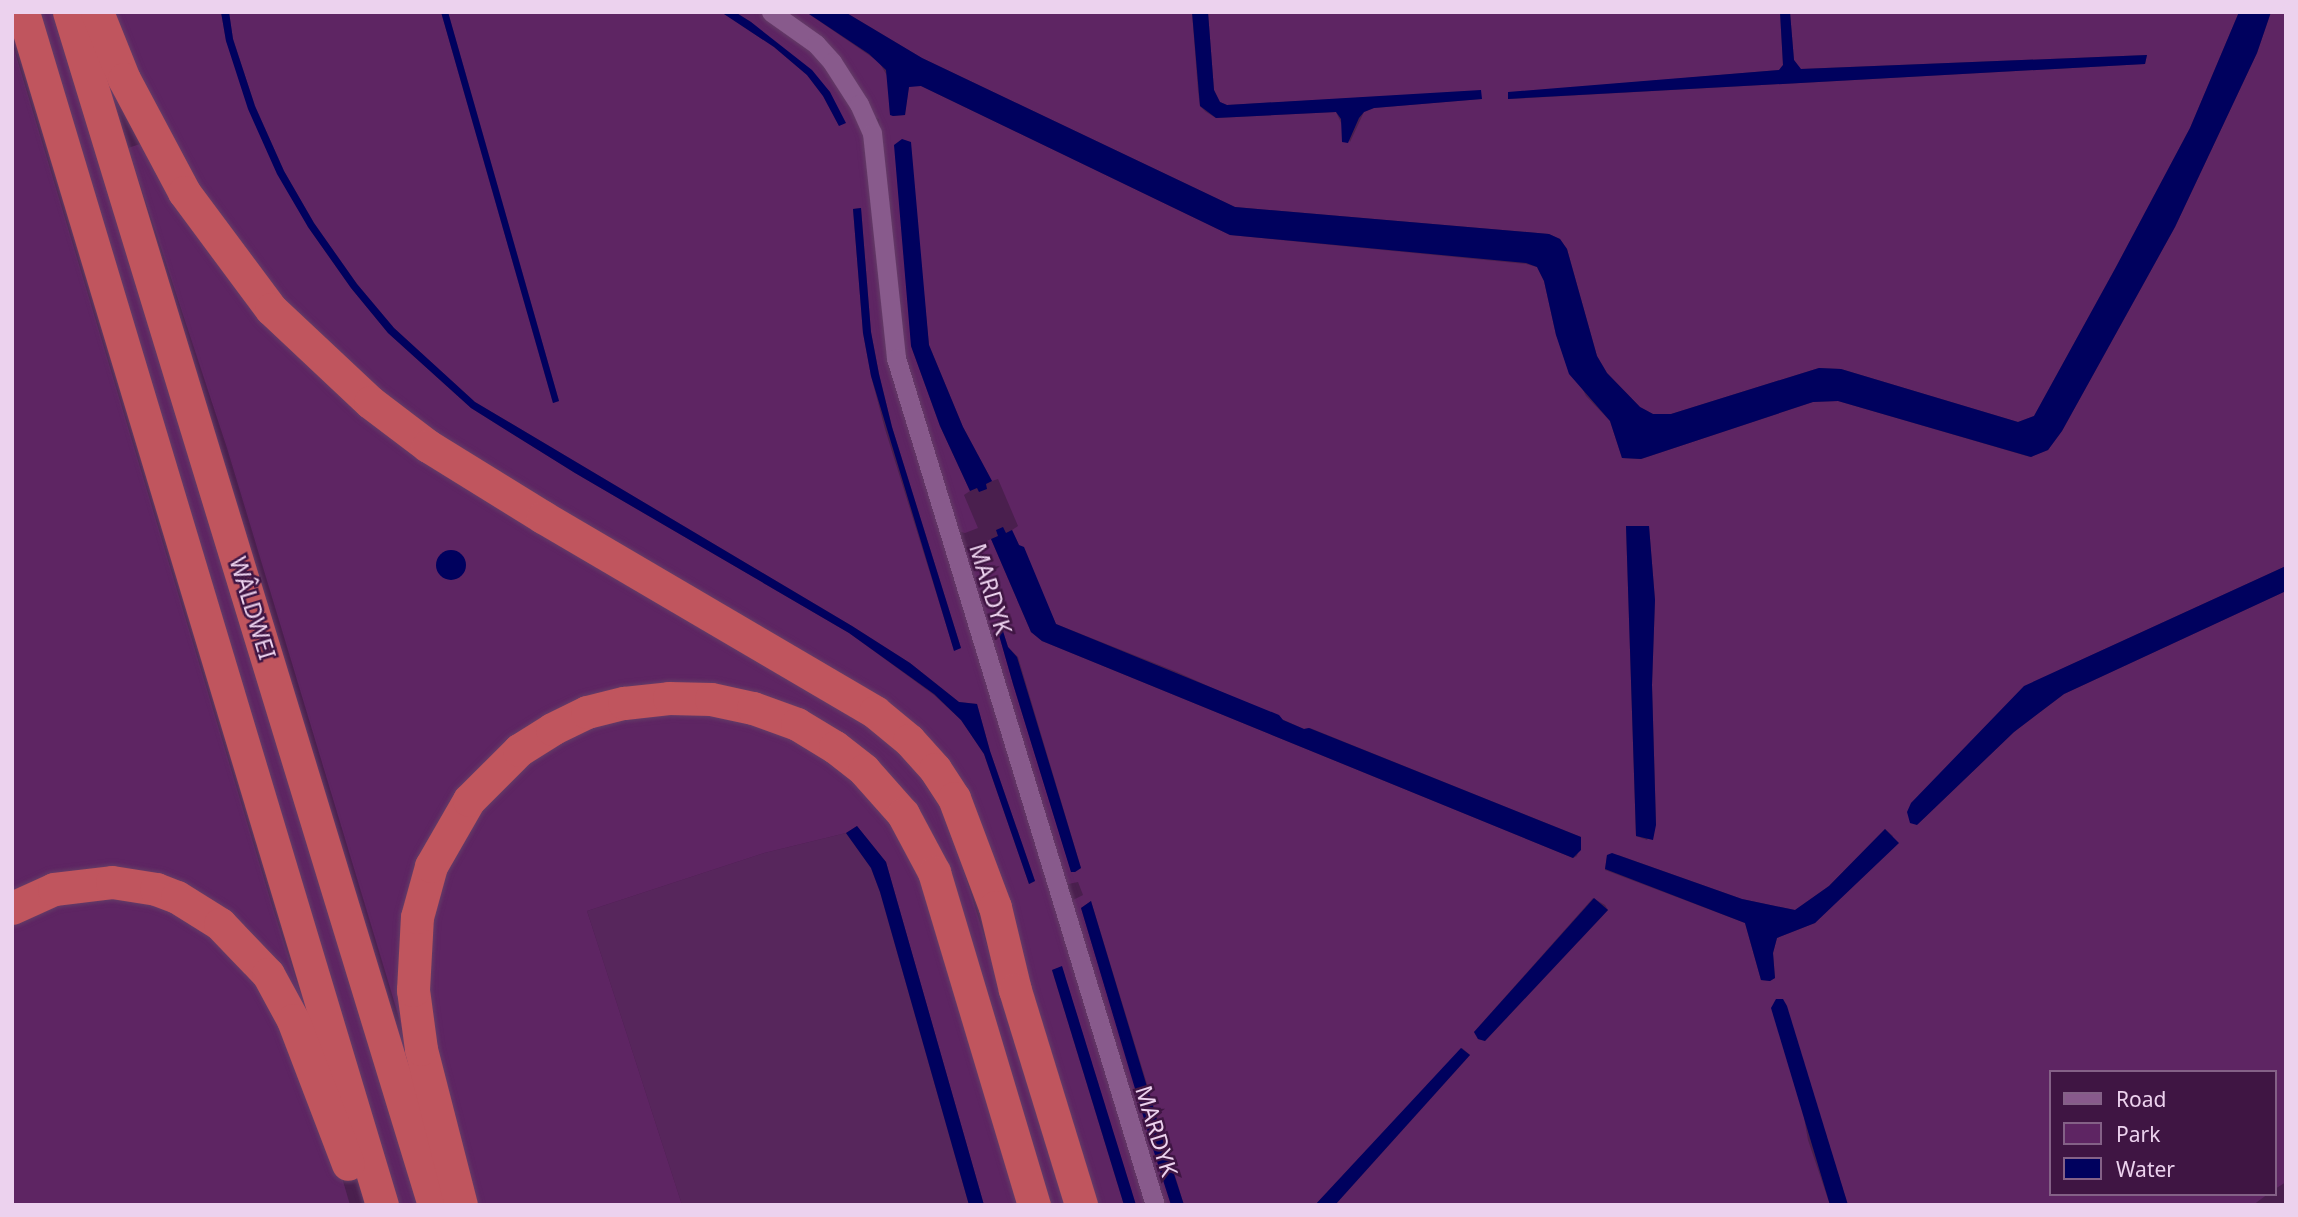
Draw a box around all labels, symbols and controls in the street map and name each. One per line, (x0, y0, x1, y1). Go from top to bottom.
street label: MARDYK (964, 540, 1018, 638)
street label: WÂLDWEI (224, 553, 282, 663)
legend (2050, 1070, 2277, 1196)
street label: MARDYK (1130, 1082, 1184, 1180)
text: Road (2116, 1085, 2166, 1113)
text: Park (2116, 1120, 2160, 1148)
text: Water (2116, 1155, 2175, 1183)

